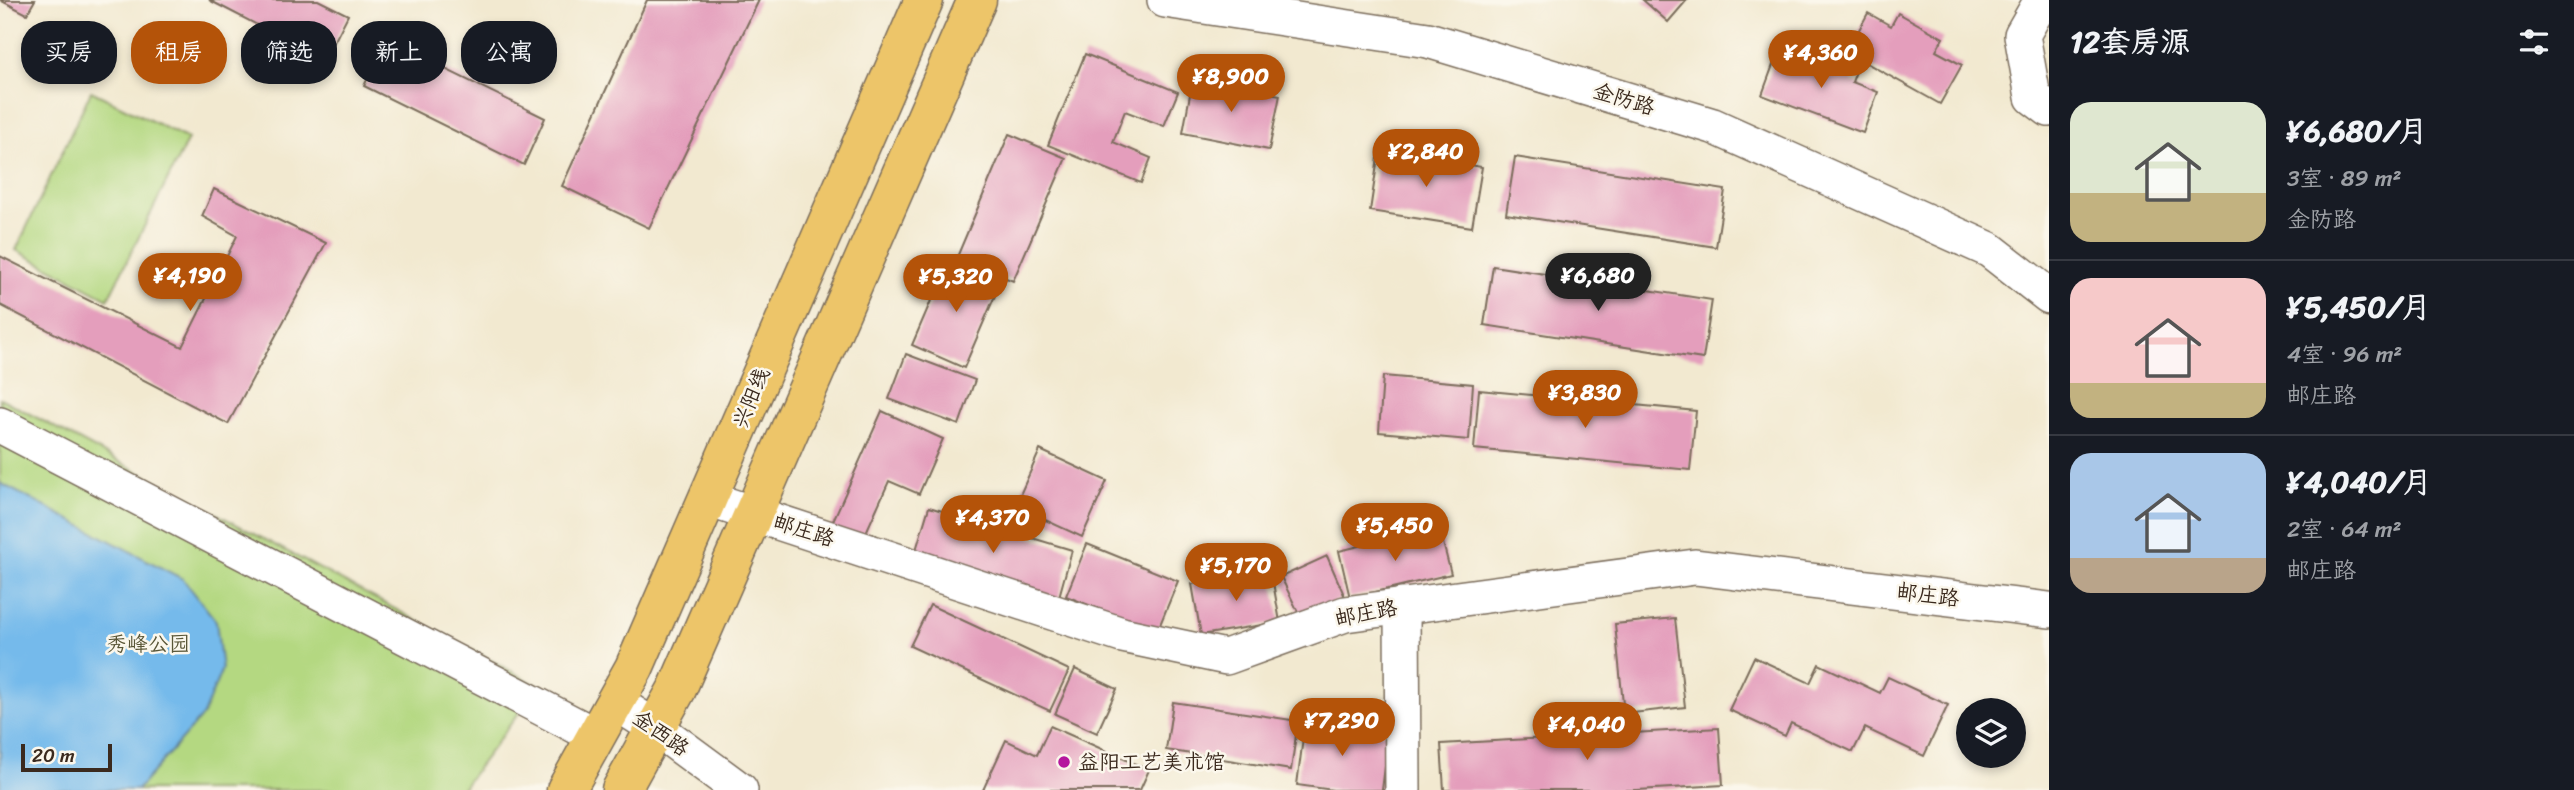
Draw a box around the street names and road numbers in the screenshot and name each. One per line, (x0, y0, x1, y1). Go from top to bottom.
street label: 金防路 (1588, 72, 1660, 126)
street label: 兴阳线 (721, 362, 781, 434)
street label: 邮庄路 (768, 502, 840, 558)
street label: 邮庄路 (1894, 572, 1962, 618)
street label: 邮庄路 (1331, 588, 1401, 638)
street label: 金西路 (624, 699, 698, 767)

